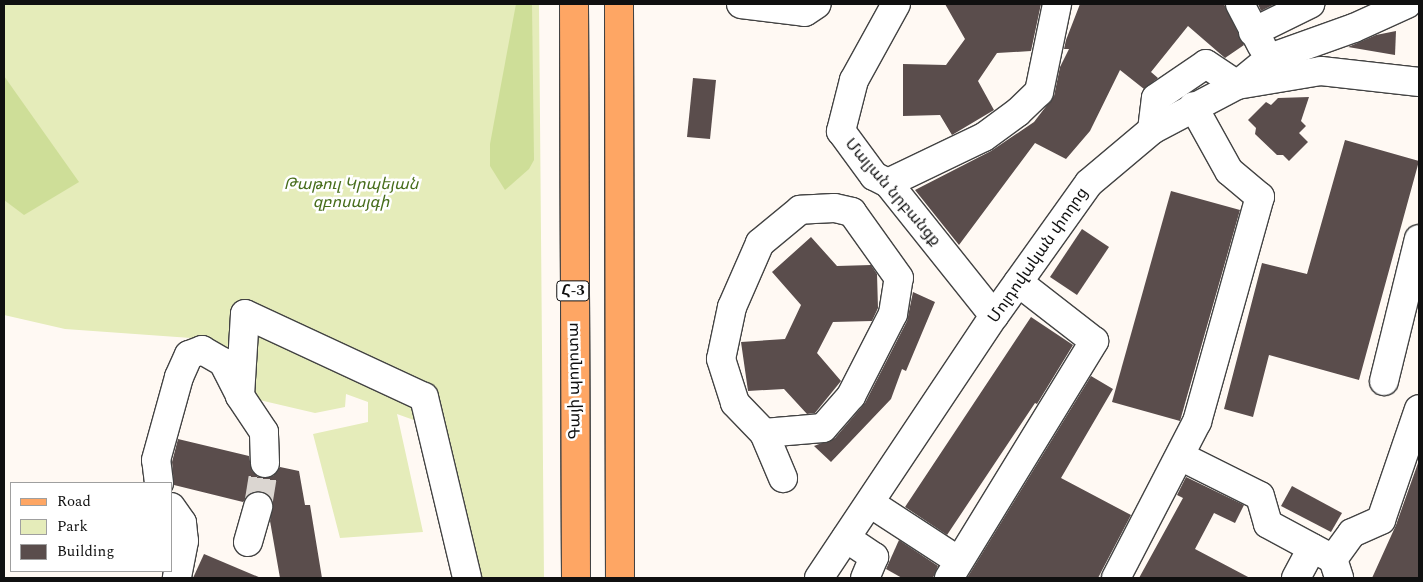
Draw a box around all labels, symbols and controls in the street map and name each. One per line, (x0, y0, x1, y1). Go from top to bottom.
street label: Մալյան նրբանցք (841, 134, 945, 250)
park label: Թաթուլ Կրպեյան զբոսայգի (284, 174, 418, 212)
street label: Մոլդովական փողոց (984, 184, 1092, 326)
road number: Հ-3 (556, 278, 590, 304)
street label: Գայի պողոտա (563, 322, 585, 440)
legend (10, 482, 172, 572)
text: Road (57, 490, 91, 513)
text: Park (57, 515, 88, 538)
text: Building (57, 540, 114, 563)

